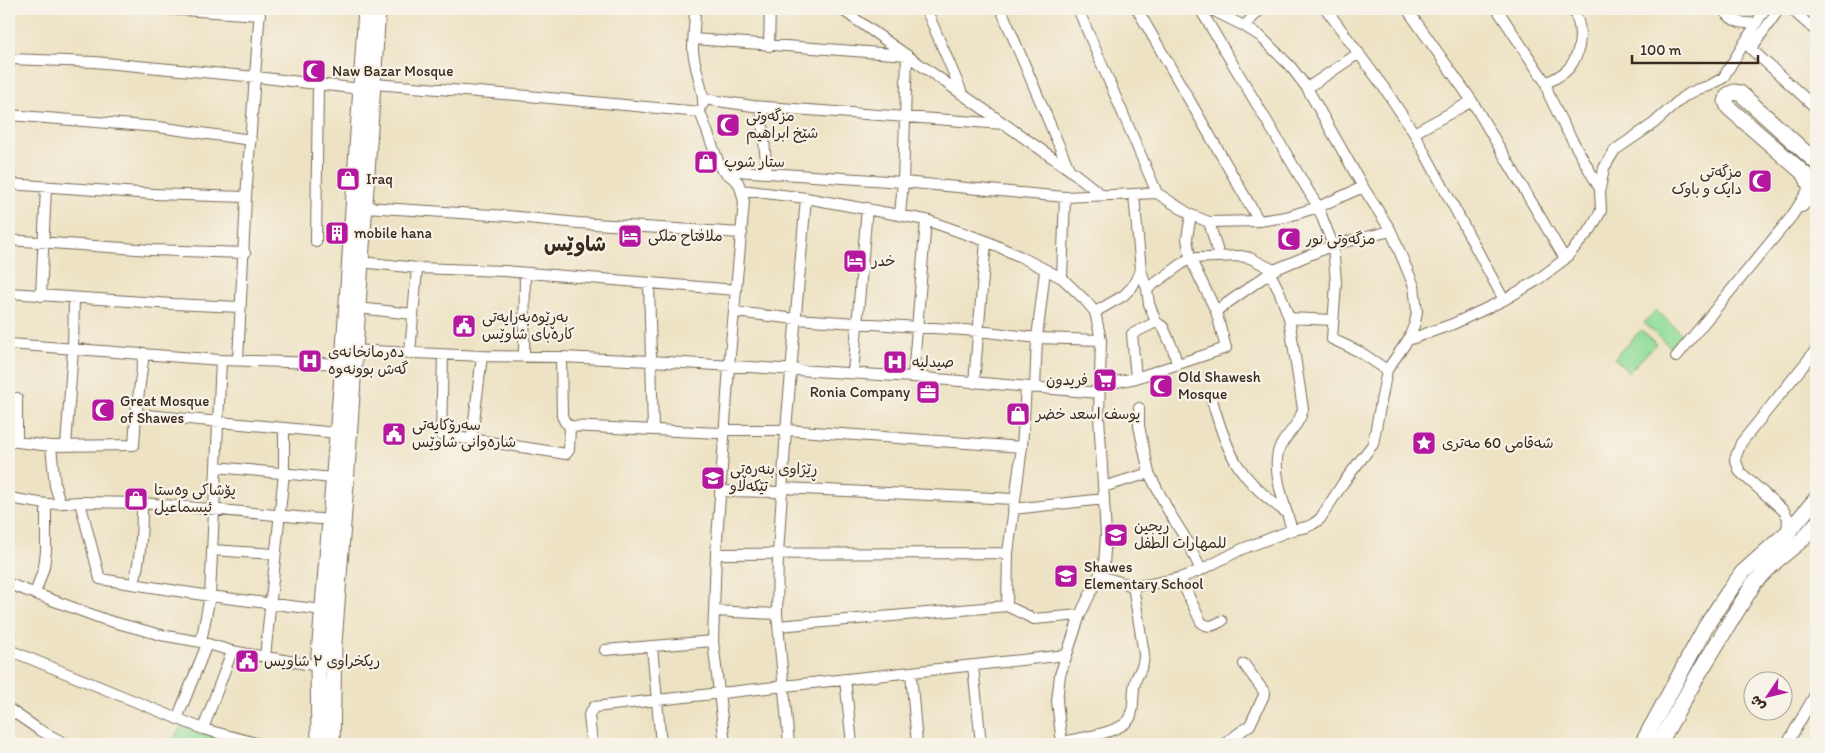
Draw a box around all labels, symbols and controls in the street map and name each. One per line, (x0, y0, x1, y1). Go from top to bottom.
scale bar (1632, 32, 1759, 64)
text: 100 m (1640, 41, 1682, 59)
mosque icon: Naw Bazar Mosque (301, 58, 327, 84)
place label: Naw Bazar Mosque (332, 62, 453, 80)
place label: مزگەوتی شێخ ابراهیم (746, 107, 818, 145)
mosque icon: مزگەوتی شێخ ابراهیم (715, 112, 741, 138)
shop icon: ستار شوپ (693, 149, 719, 175)
place label: ستار شوپ (724, 153, 785, 172)
place label: مزگەتی دایک و باوک (1671, 163, 1742, 198)
shop icon: Iraq (335, 166, 361, 192)
mosque icon: مزگەتی دایک و باوک (1747, 168, 1773, 194)
place label: Iraq (366, 170, 393, 188)
building icon: mobile hana (324, 220, 350, 246)
hotel icon: ملافتاح ملکی (617, 223, 643, 249)
place label: mobile hana (354, 224, 433, 242)
mosque icon: مزگەوتی نور (1276, 226, 1302, 252)
place label: ملافتاح ملکی (648, 227, 723, 246)
place label: مزگەوتی نور (1305, 230, 1376, 249)
district label: شاوێس (544, 232, 606, 257)
hotel icon: خدر (842, 248, 868, 274)
place label: خدر (871, 252, 896, 270)
place label: بەڕێوەبەرایەتی کارەبای شاوێس (482, 308, 575, 343)
public building icon: بەڕێوەبەرایەتی کارەبای شاوێس (451, 313, 477, 339)
place label: دەرمانخانەی گەش بوونەوە (328, 343, 409, 379)
hospital icon: دەرمانخانەی گەش بوونەوە (297, 348, 323, 374)
hospital icon: صیدلیە (882, 349, 908, 375)
place label: صیدلیە (912, 353, 954, 371)
supermarket icon: فريدون (1092, 367, 1118, 393)
place label: Old Shawesh Mosque (1178, 368, 1261, 403)
place label: فريدون (1046, 371, 1088, 389)
mosque icon: Old Shawesh Mosque (1148, 373, 1174, 399)
office icon: Ronia Company (915, 379, 941, 405)
place label: Ronia Company (810, 383, 910, 401)
place label: Great Mosque of Shawes (120, 392, 209, 427)
mosque icon: Great Mosque of Shawes (90, 397, 116, 423)
shop icon: يوسف اسعد خضر (1005, 401, 1031, 427)
place label: يوسف اسعد خضر (1034, 405, 1140, 423)
place label: سەرۆکایەتی شارەوانی شاوێس (412, 416, 516, 452)
public building icon: سەرۆکایەتی شارەوانی شاوێس (381, 421, 407, 447)
place icon: شەقامی 60 مەتری (1411, 430, 1437, 456)
place label: شەقامی 60 مەتری (1442, 434, 1554, 453)
place label: ڕێژاوی بنەرەتی تێکەڵاو (729, 460, 818, 495)
school or university icon: ڕێژاوی بنەرەتی تێکەڵاو (700, 465, 726, 491)
place label: پۆشاکی وەستا ئیسماعیل (154, 481, 236, 516)
shop icon: پۆشاکی وەستا ئیسماعیل (123, 486, 149, 512)
place label: ريجين للمهارات الطفل (1134, 517, 1226, 552)
school or university icon: ريجين للمهارات الطفل (1103, 522, 1129, 548)
place label: Shawes Elementary School (1084, 558, 1204, 593)
school or university icon: Shawes Elementary School (1053, 563, 1079, 589)
public building icon: ريكخراوى ۲ شاويس (234, 648, 260, 674)
place label: ريكخراوى ۲ شاويس (264, 652, 380, 670)
north arrow (1742, 670, 1792, 720)
text: ش (1746, 692, 1769, 714)

